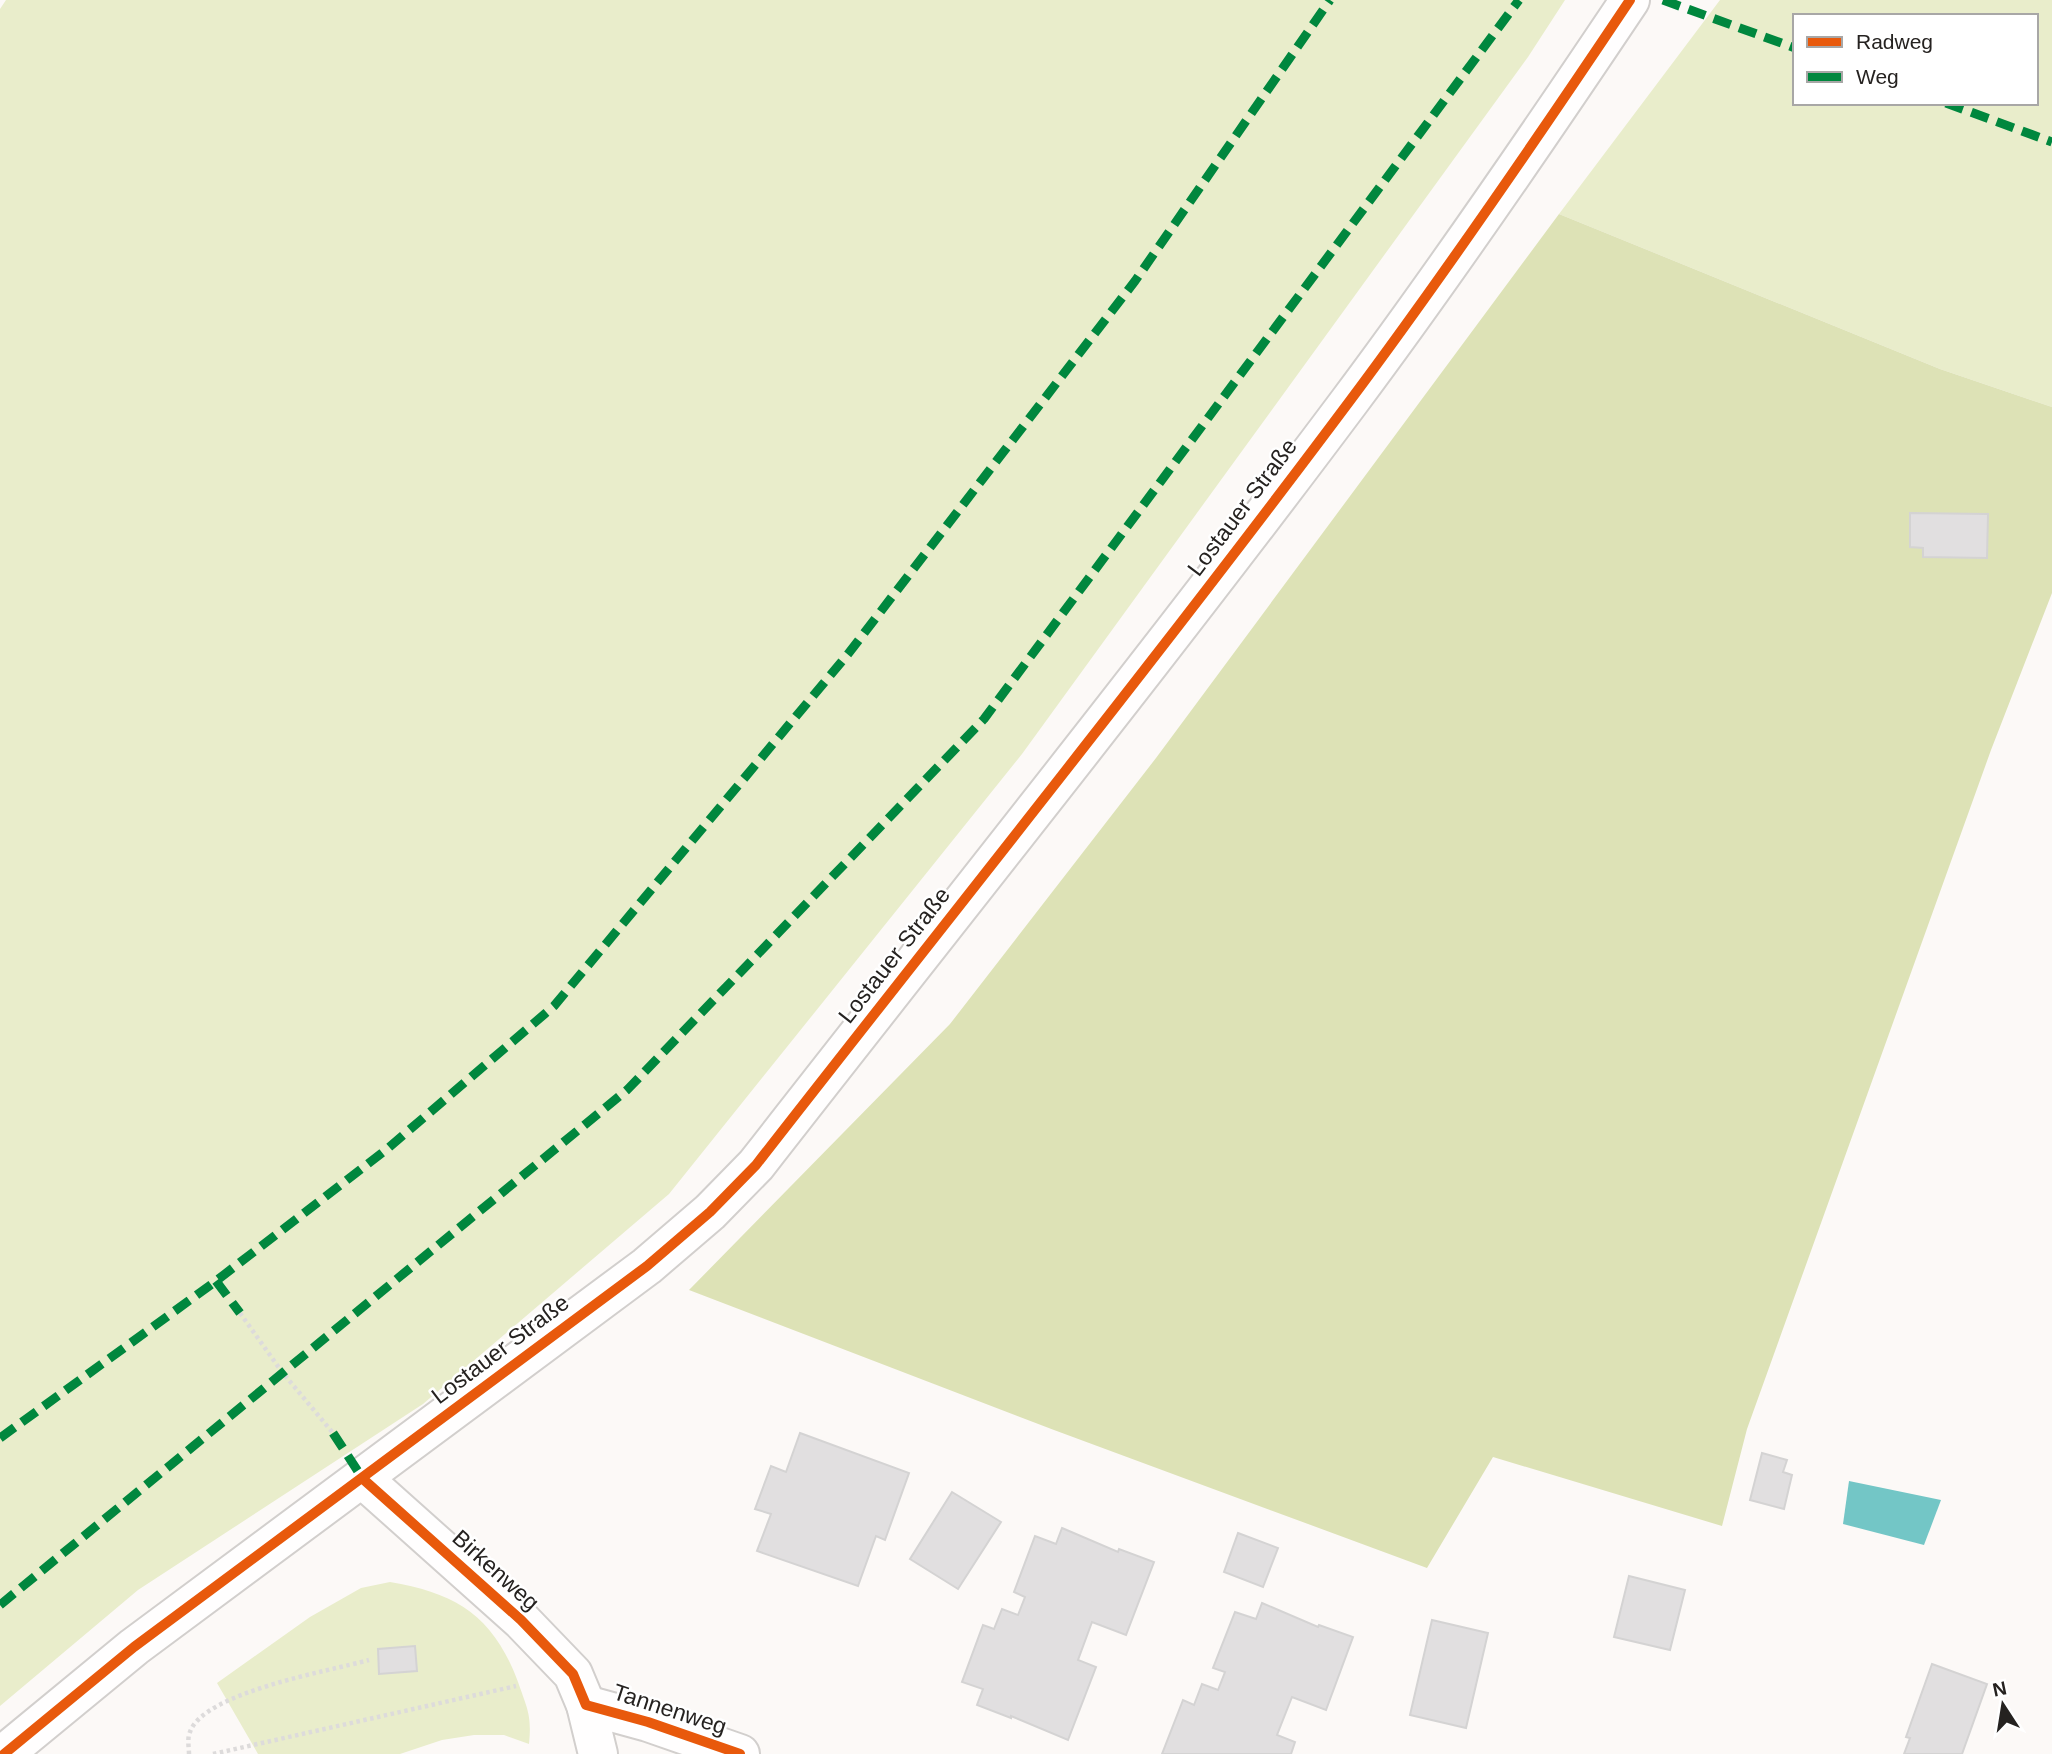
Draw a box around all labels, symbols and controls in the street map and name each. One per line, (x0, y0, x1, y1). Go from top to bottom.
legend (1793, 14, 2038, 105)
text: Radweg (1856, 30, 1933, 53)
text: Weg (1856, 65, 1899, 88)
street label: Lostauer Straße (1182, 433, 1302, 581)
street label: Lostauer Straße (833, 882, 955, 1028)
street label: Lostauer Straße (426, 1289, 574, 1409)
street label: Birkenweg (447, 1524, 545, 1616)
north arrow (1968, 1670, 2038, 1740)
text: N (1991, 1677, 2008, 1701)
street label: Tannenweg (610, 1678, 730, 1740)

